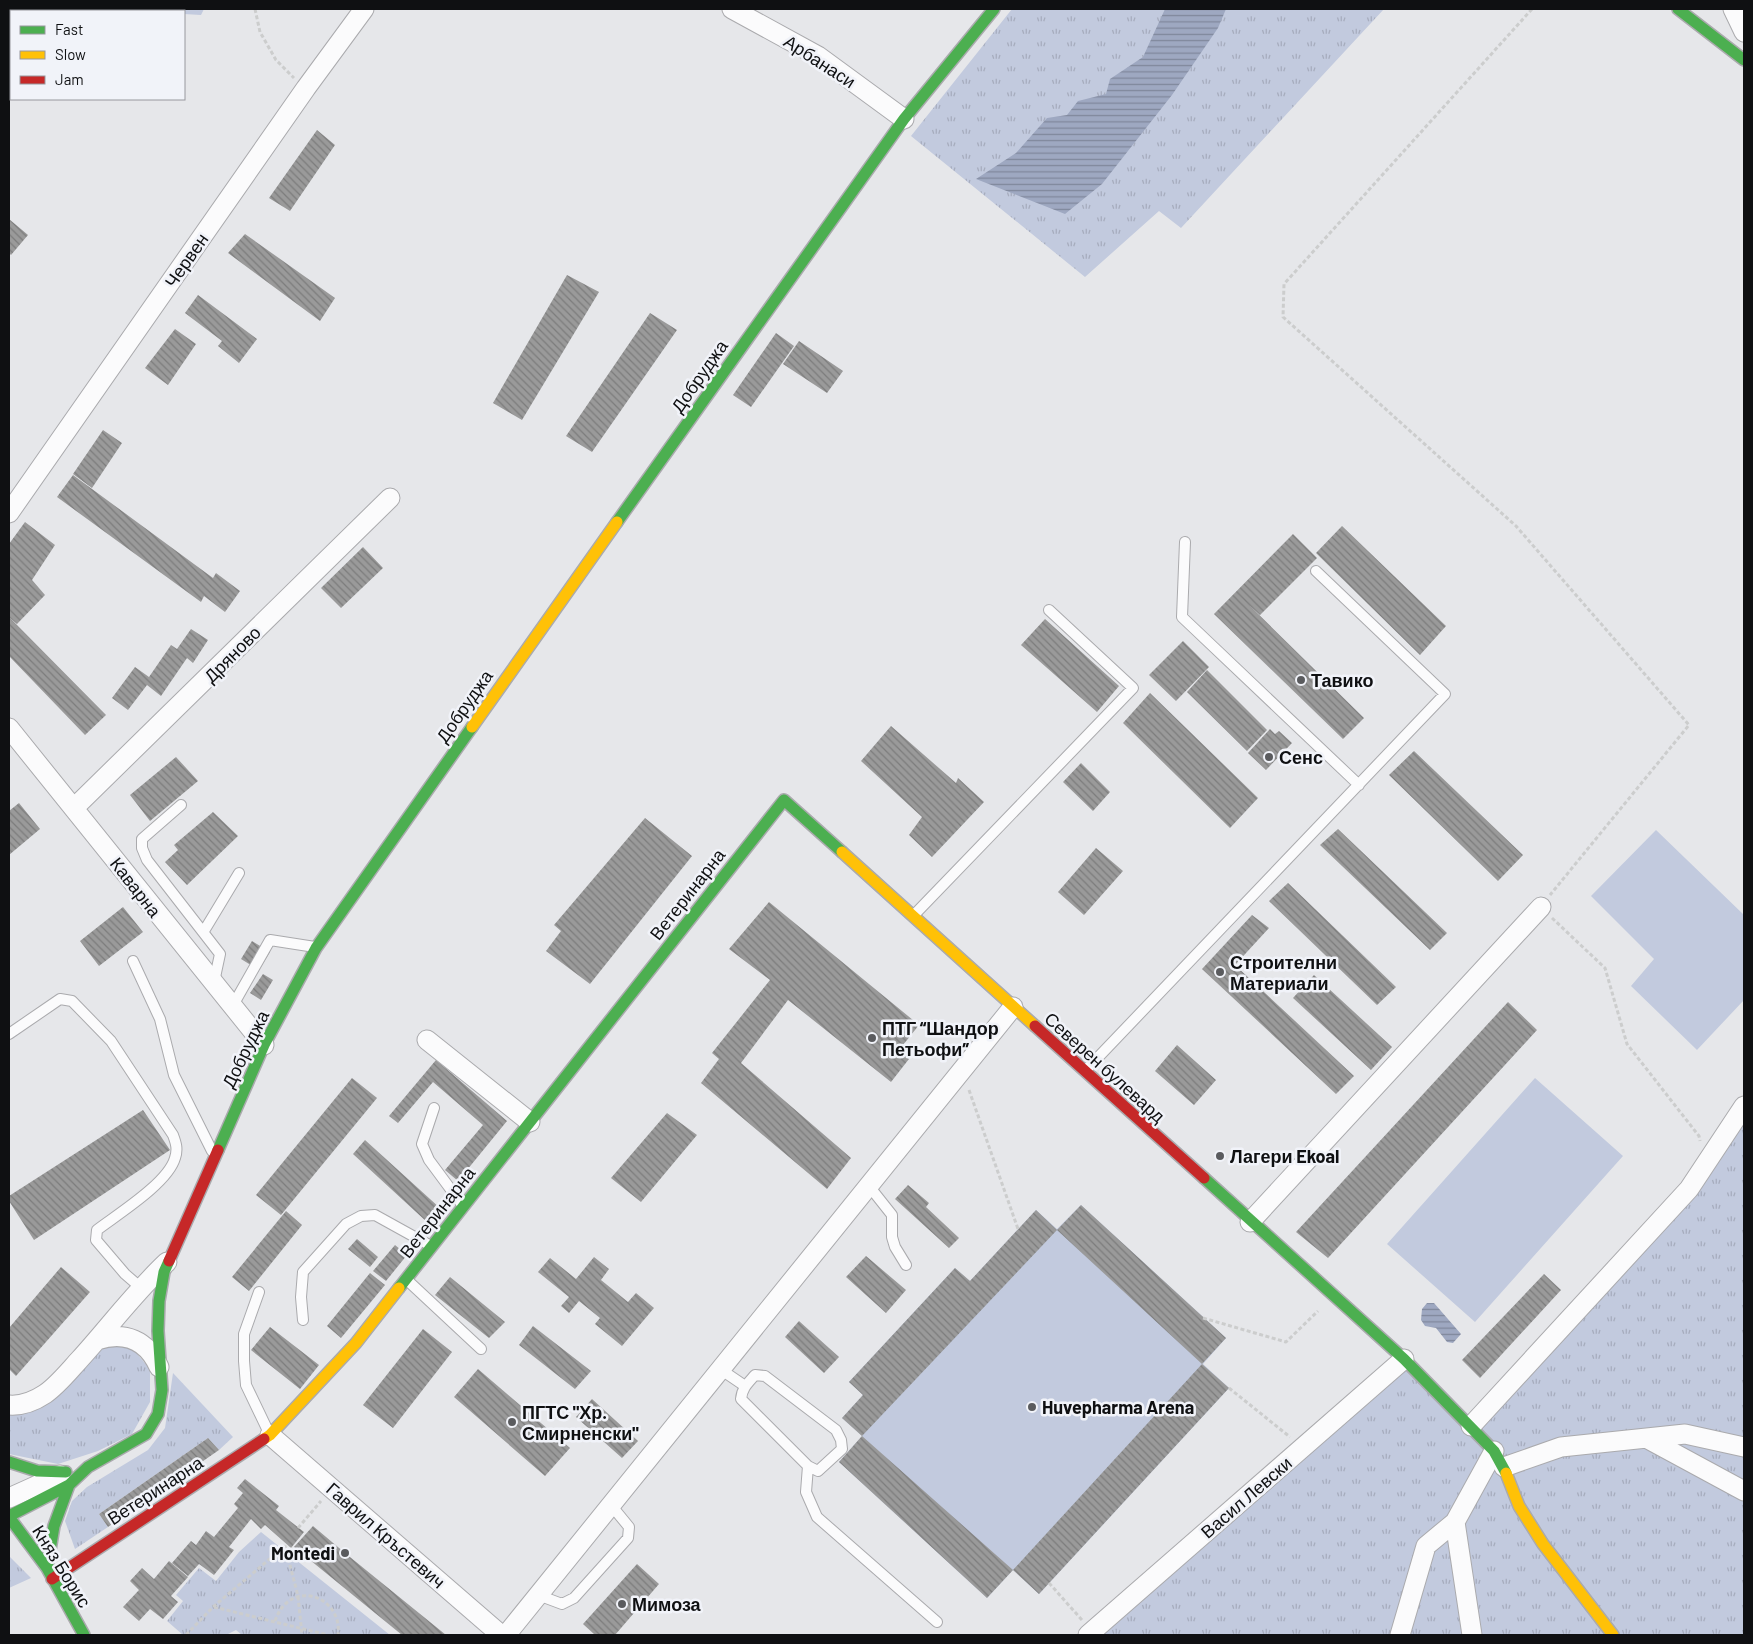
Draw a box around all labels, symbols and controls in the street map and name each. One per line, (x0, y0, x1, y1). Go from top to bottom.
legend (10, 10, 185, 100)
text: Fast (55, 20, 83, 38)
street label: Арбанаси (780, 30, 860, 92)
text: Slow (55, 45, 86, 63)
text: Jam (55, 70, 84, 88)
street label: Червен (159, 229, 213, 291)
street label: Добруджа (666, 335, 733, 417)
street label: Дряново (199, 621, 265, 687)
street label: Добруджа (431, 665, 498, 747)
place label: Тавико (1311, 669, 1373, 691)
marker: Тавико (1295, 674, 1307, 686)
place label: Сенс (1279, 746, 1323, 768)
marker: Сенс (1263, 751, 1275, 763)
street label: Ветеринарна (645, 843, 730, 944)
street label: Каварна (106, 853, 167, 922)
place label: Строителни Материали (1230, 951, 1337, 994)
marker: Строителни Материали (1214, 966, 1226, 978)
street label: Добруджа (217, 1006, 274, 1091)
street label: Северен булевард (1040, 1007, 1170, 1127)
place label: ПТГ “Шандор Петьофи” (882, 1017, 999, 1060)
marker: ПТГ “Шандор Петьофи” (866, 1032, 878, 1044)
place label: Лагери Ekoal (1230, 1145, 1339, 1167)
marker: Лагери Ekoal (1214, 1150, 1226, 1162)
street label: Ветеринарна (395, 1161, 480, 1262)
place label: Huvepharma Arena (1042, 1396, 1194, 1418)
place label: ПГТС "Хр. Смирненски" (522, 1401, 639, 1444)
marker: Huvepharma Arena (1026, 1401, 1038, 1413)
marker: ПГТС "Хр. Смирненски" (506, 1416, 518, 1428)
street label: Ветеринарна (103, 1450, 208, 1529)
street label: Васил Левски (1196, 1452, 1296, 1542)
street label: Гаврил Кръстевич (322, 1477, 450, 1593)
street label: Княз Борис (28, 1521, 96, 1611)
place label: Montedi (271, 1542, 335, 1564)
marker: Montedi (339, 1547, 351, 1559)
place label: Мимоза (632, 1593, 702, 1615)
marker: Мимоза (616, 1598, 628, 1610)

